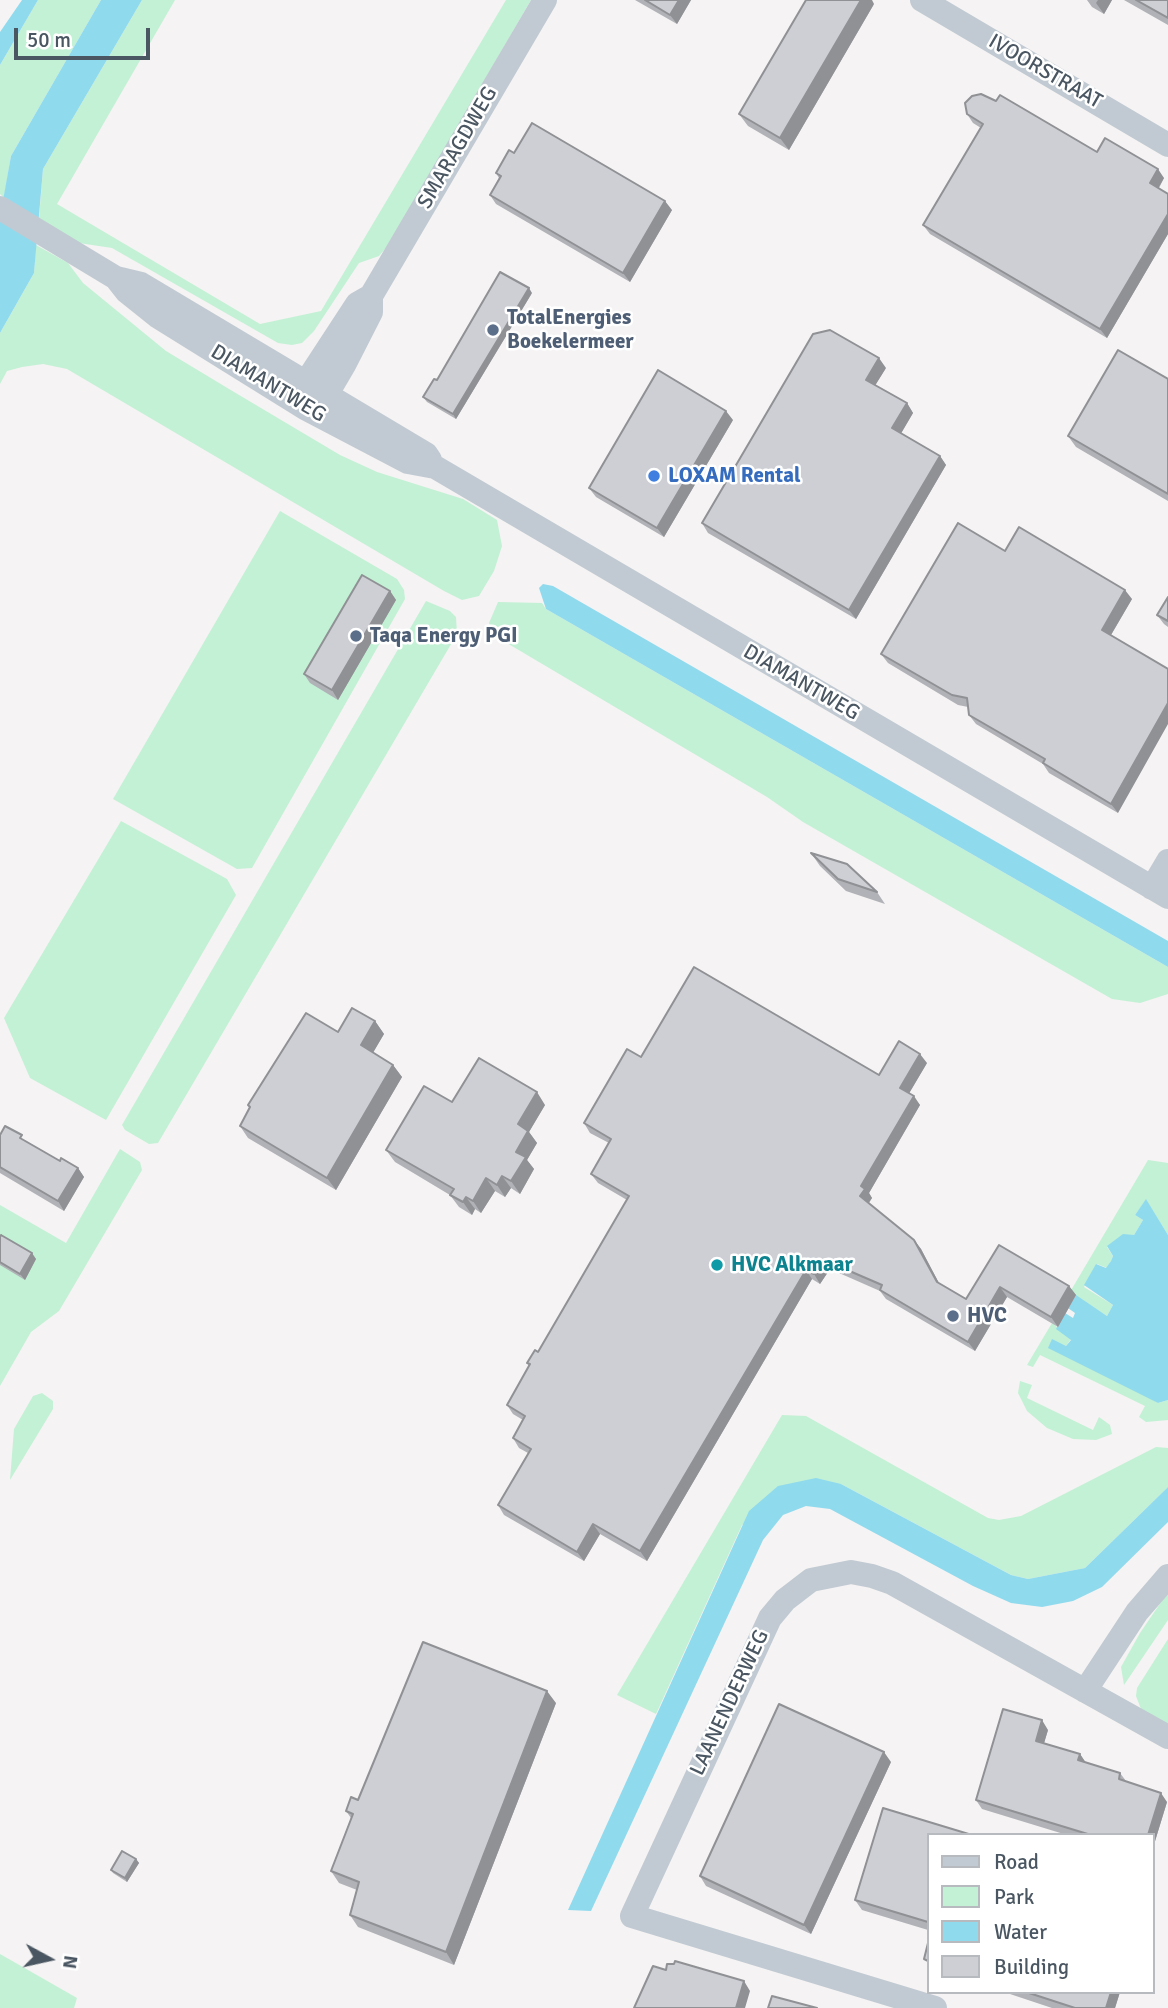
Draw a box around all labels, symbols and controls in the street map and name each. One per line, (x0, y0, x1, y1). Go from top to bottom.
scale bar (18, 14, 154, 58)
text: 50 m (27, 27, 71, 53)
street label: IVOORSTRAAT (984, 29, 1106, 115)
street label: SMARAGDWEG (413, 83, 503, 213)
place label: TotalEnergies Boekelermeer (507, 305, 634, 355)
marker: TotalEnergies Boekelermeer (485, 322, 501, 338)
street label: DIAMANTWEG (206, 340, 330, 428)
place label: LOXAM Rental (668, 463, 801, 489)
marker: LOXAM Rental (646, 468, 662, 484)
place label: Taqa Energy PGI (370, 623, 518, 649)
marker: Taqa Energy PGI (348, 628, 364, 644)
street label: DIAMANTWEG (738, 640, 864, 726)
place label: HVC Alkmaar (731, 1252, 853, 1278)
marker: HVC Alkmaar (709, 1257, 725, 1273)
place label: HVC (967, 1303, 1007, 1329)
marker: HVC (945, 1308, 961, 1324)
street label: LAANENDERWEG (685, 1626, 775, 1780)
legend (926, 1833, 1154, 1994)
text: Road (994, 1849, 1039, 1875)
text: Park (994, 1884, 1034, 1910)
text: Water (994, 1919, 1047, 1945)
north arrow (14, 1924, 84, 1994)
text: N (57, 1954, 83, 1970)
text: Building (994, 1954, 1069, 1980)

